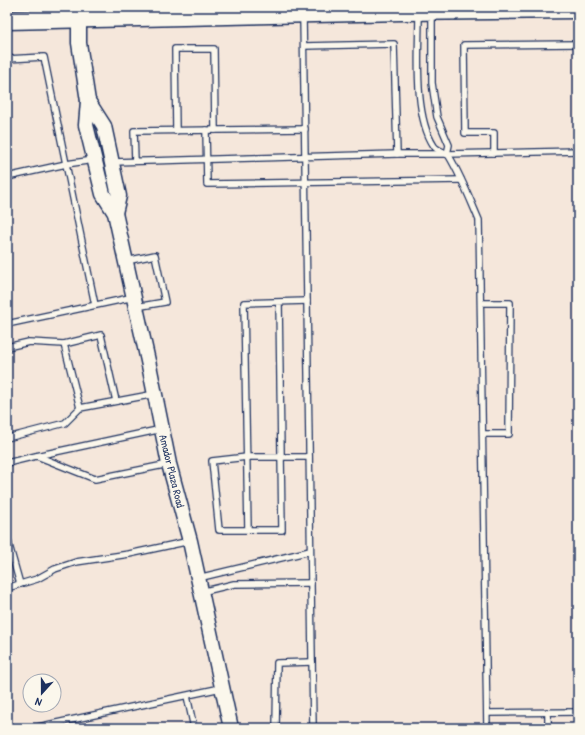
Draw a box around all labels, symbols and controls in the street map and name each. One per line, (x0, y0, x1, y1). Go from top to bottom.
street label: Amador Plaza Road (156, 433, 188, 510)
north arrow (22, 673, 62, 713)
text: N (33, 695, 44, 710)

